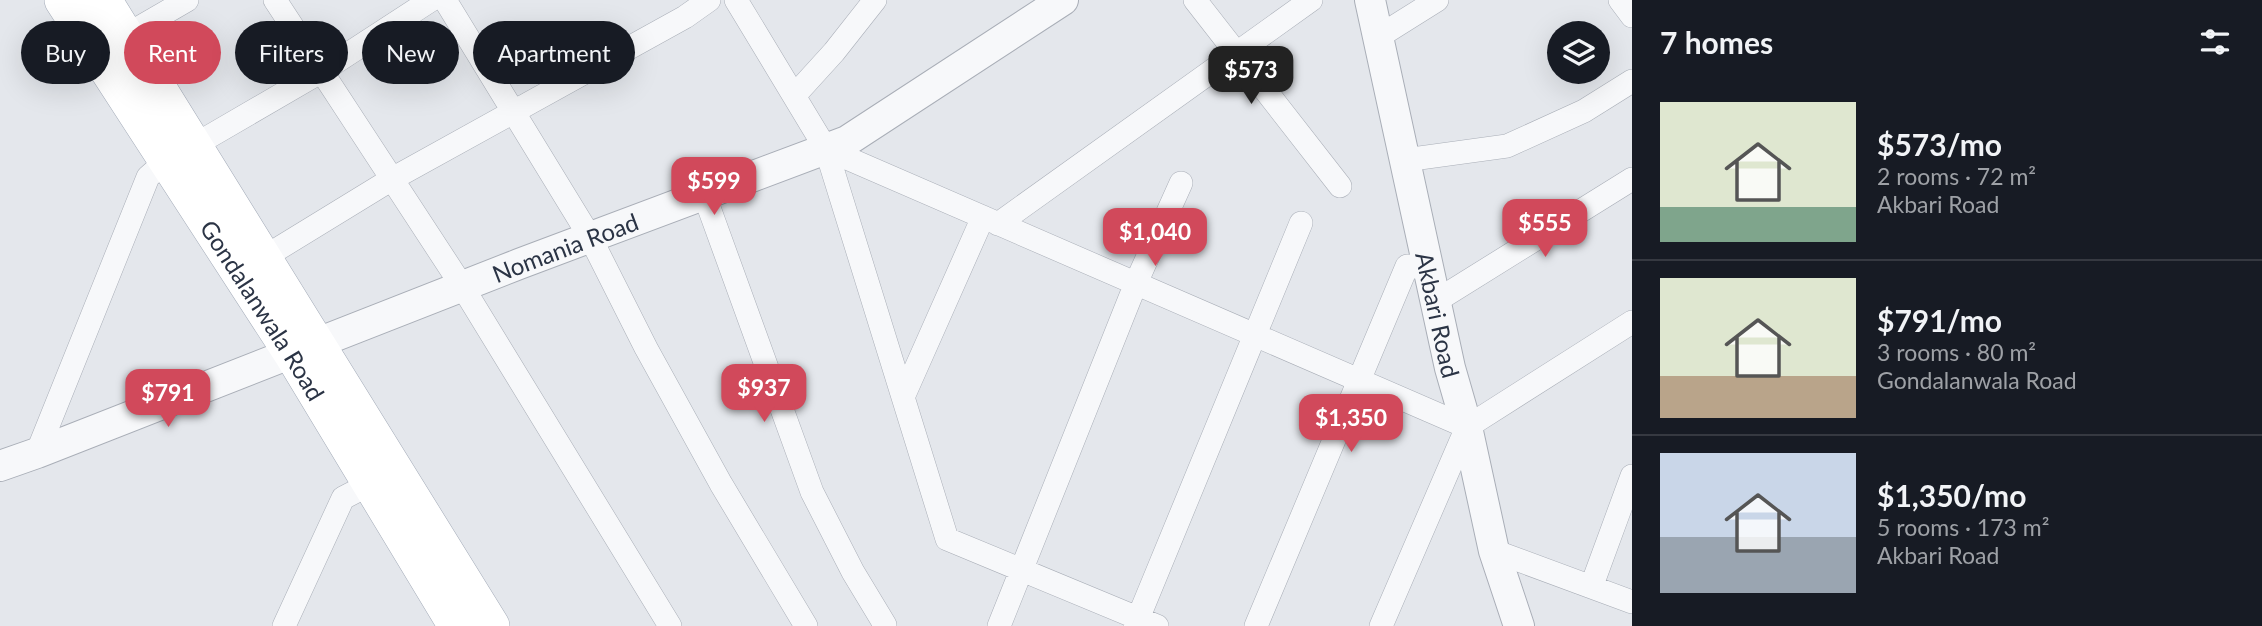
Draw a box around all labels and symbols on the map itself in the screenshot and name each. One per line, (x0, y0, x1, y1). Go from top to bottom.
pin: $573 (1210, 46, 1292, 106)
pin: $599 (673, 158, 755, 217)
pin: $555 (1504, 200, 1586, 259)
street label: Nomania Road (488, 206, 642, 288)
pin: $1,040 (1098, 208, 1212, 268)
street label: Gondalanwala Road (195, 214, 332, 405)
street label: Akbari Road (1411, 249, 1467, 381)
pin: $937 (723, 364, 805, 424)
pin: $791 (127, 370, 209, 429)
pin: $1,350 (1294, 394, 1408, 454)

